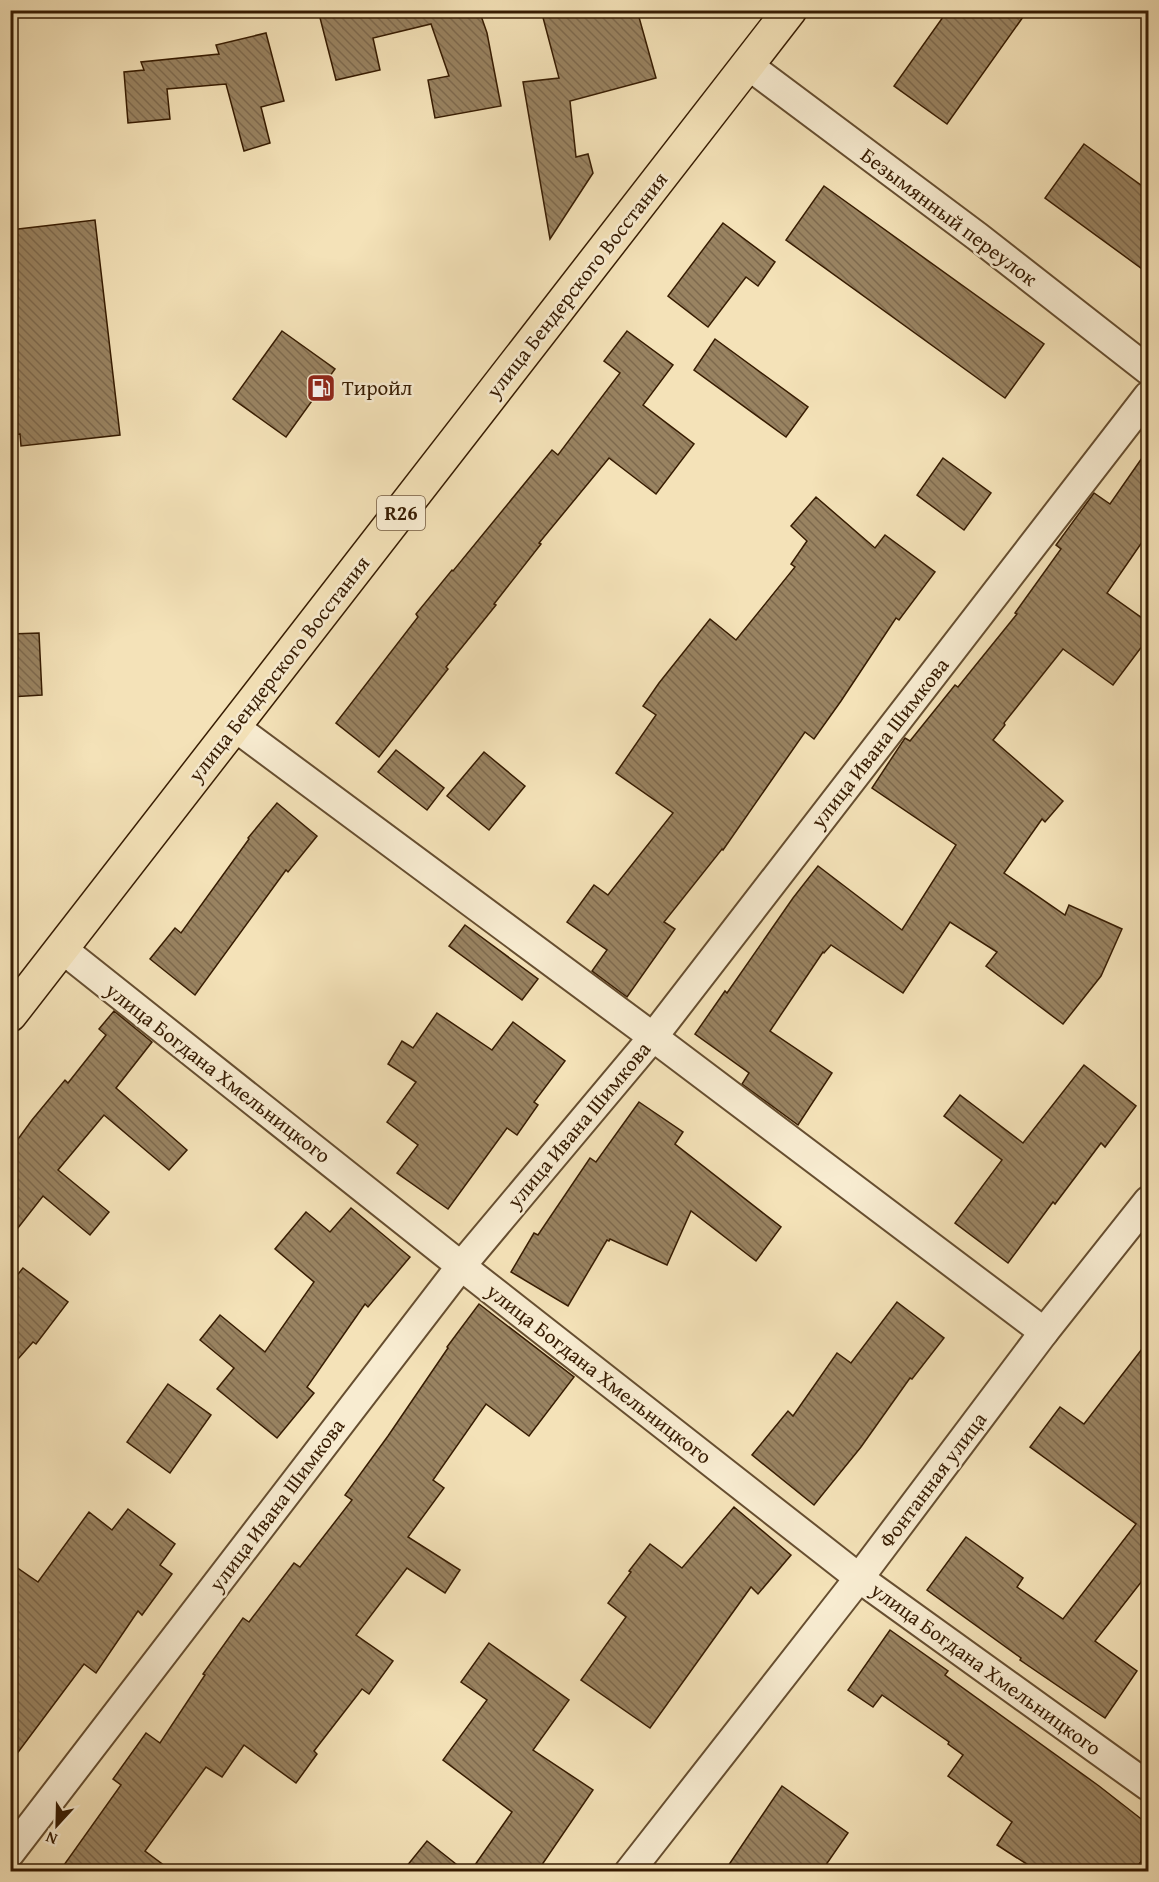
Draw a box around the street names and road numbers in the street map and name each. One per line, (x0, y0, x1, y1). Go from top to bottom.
street label: Безымянный переулок (854, 140, 1044, 293)
street label: улица Бендерского Восстания (478, 165, 675, 405)
road number: R26 (377, 496, 425, 530)
street label: улица Бендерского Восстания (180, 549, 377, 789)
street label: улица Ивана Шимкова (802, 651, 956, 836)
street label: улица Богдана Хмельницкого (98, 974, 338, 1170)
street label: улица Ивана Шимкова (499, 1034, 658, 1216)
street label: улица Богдана Хмельницкого (479, 1275, 719, 1471)
street label: Фонтанная улица (871, 1405, 994, 1554)
street label: улица Ивана Шимкова (201, 1412, 352, 1598)
street label: улица Богдана Хмельницкого (864, 1574, 1108, 1763)

